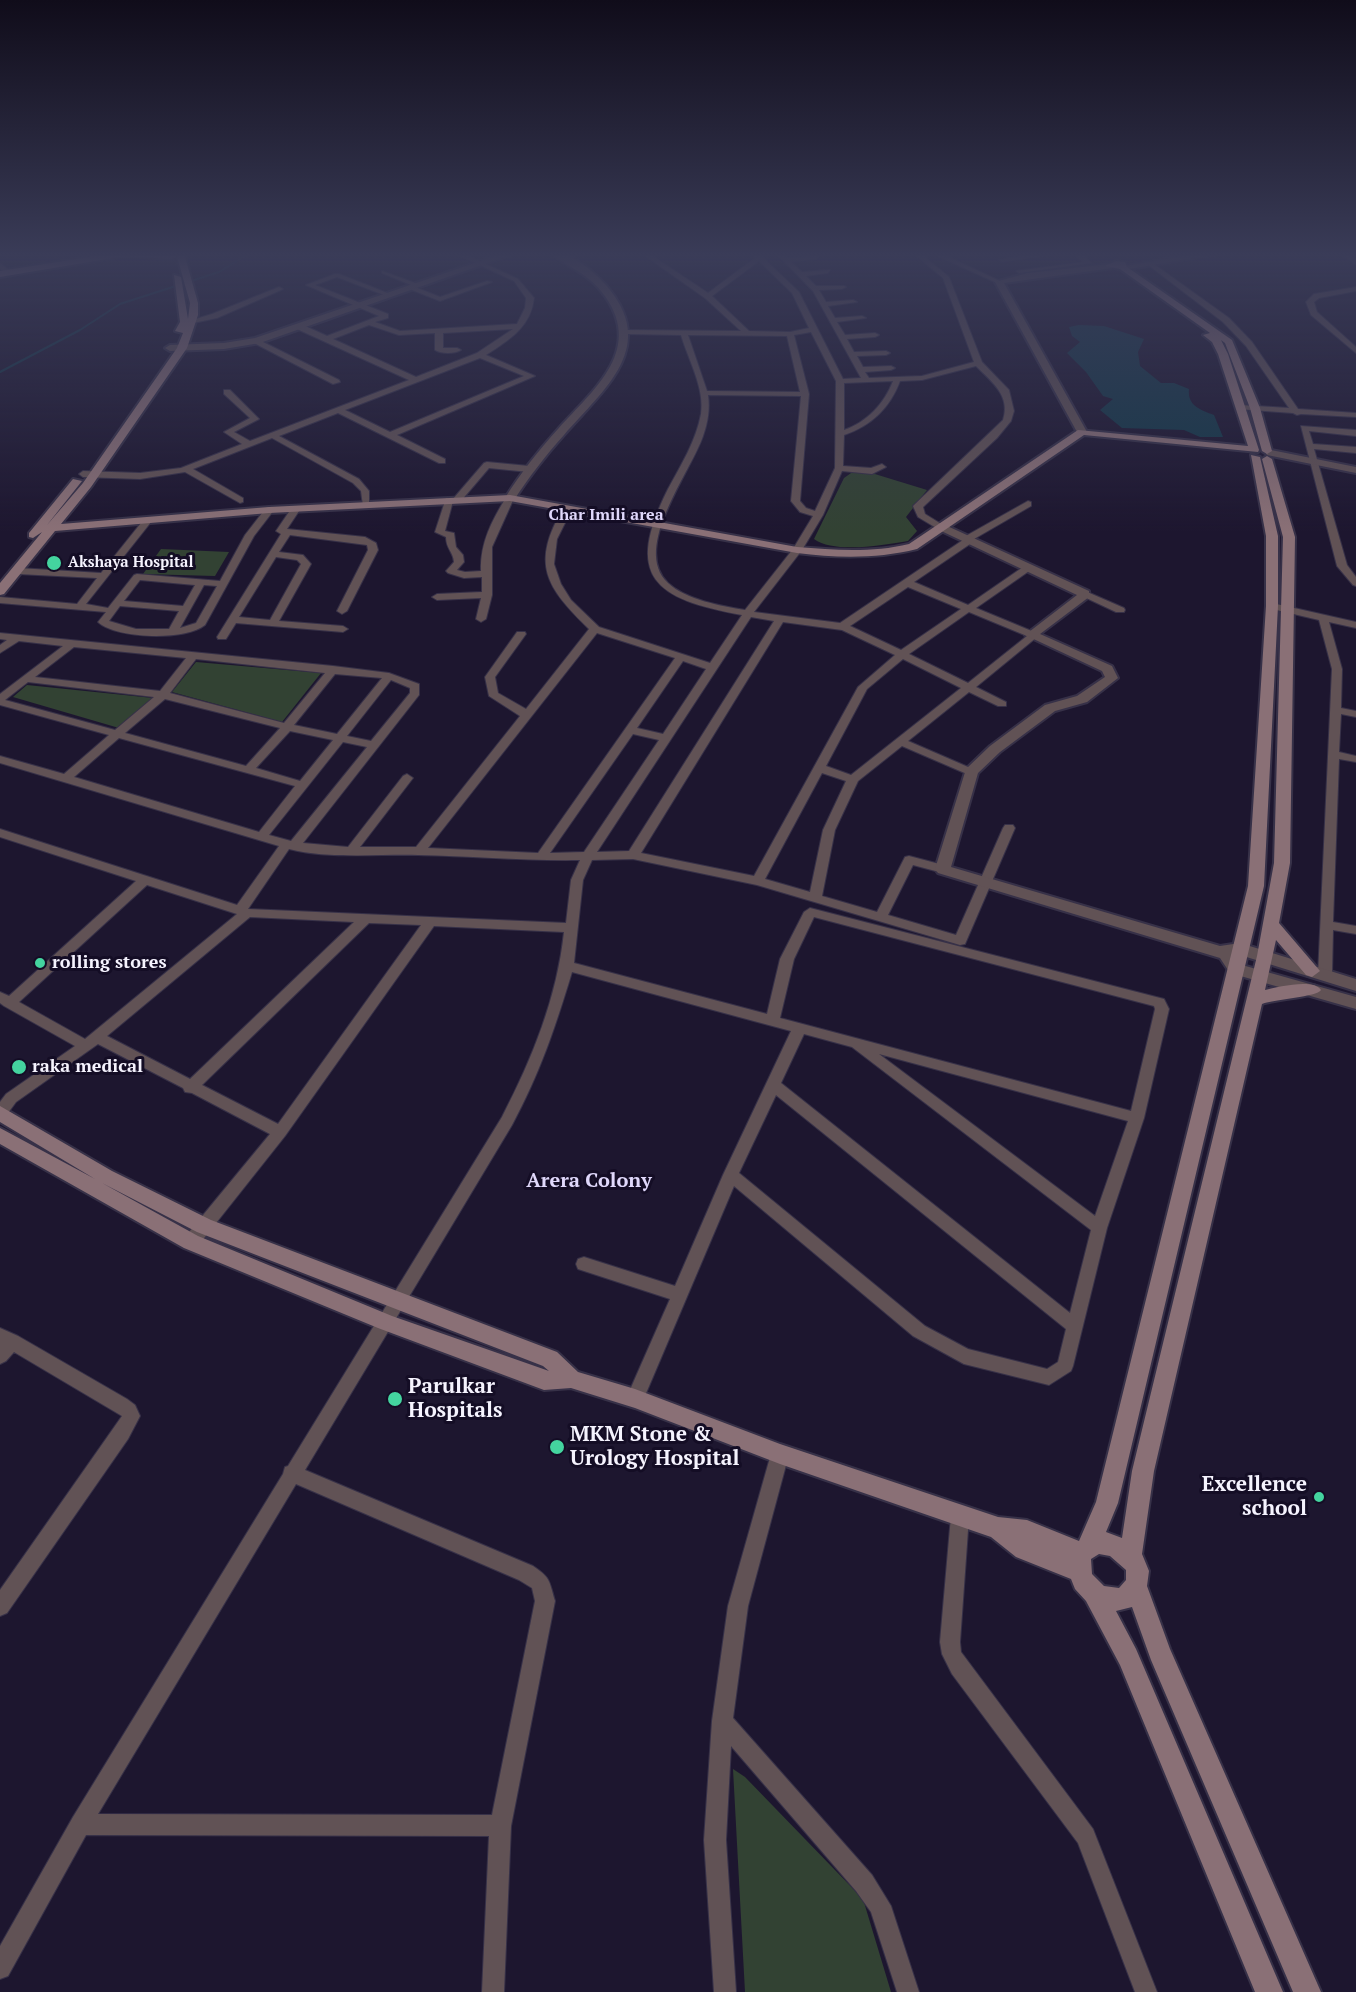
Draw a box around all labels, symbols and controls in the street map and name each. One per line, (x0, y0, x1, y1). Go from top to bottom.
district label: Char Imili area (548, 505, 664, 525)
marker: Akshaya Hospital (45, 554, 63, 572)
place label: Akshaya Hospital (68, 554, 193, 572)
place label: rolling stores (52, 952, 167, 974)
marker: rolling stores (33, 956, 47, 970)
place label: raka medical (32, 1056, 143, 1078)
marker: raka medical (10, 1058, 28, 1076)
district label: Arera Colony (526, 1169, 652, 1193)
place label: Parulkar Hospitals (408, 1374, 502, 1424)
marker: Parulkar Hospitals (386, 1390, 404, 1408)
place label: MKM Stone & Urology Hospital (570, 1422, 740, 1472)
marker: MKM Stone & Urology Hospital (548, 1438, 566, 1456)
place label: Excellence school (1202, 1472, 1307, 1522)
marker: Excellence school (1312, 1490, 1326, 1504)

